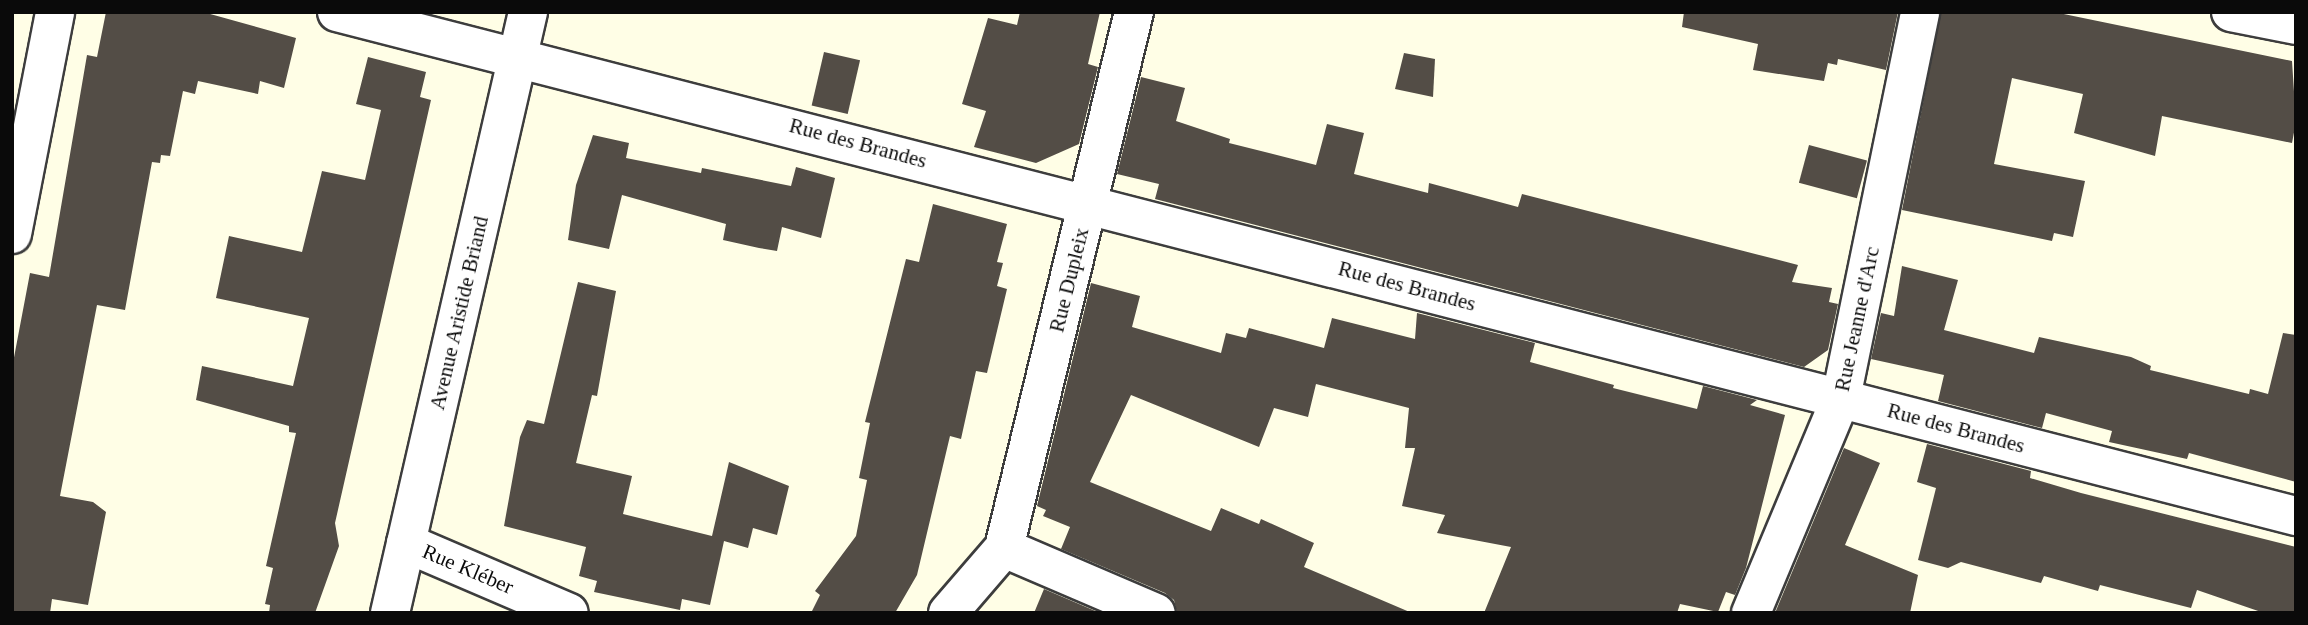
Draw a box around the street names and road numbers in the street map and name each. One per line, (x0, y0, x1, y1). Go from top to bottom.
street label: Rue des Brandes (787, 113, 929, 173)
street label: Avenue Aristide Briand (424, 213, 494, 413)
street label: Rue Dupleix (1044, 225, 1094, 335)
street label: Rue Jeanne d'Arc (1829, 244, 1885, 394)
street label: Rue des Brandes (1336, 256, 1478, 316)
street label: Rue des Brandes (1885, 398, 2027, 458)
street label: Rue Kléber (419, 539, 517, 599)

